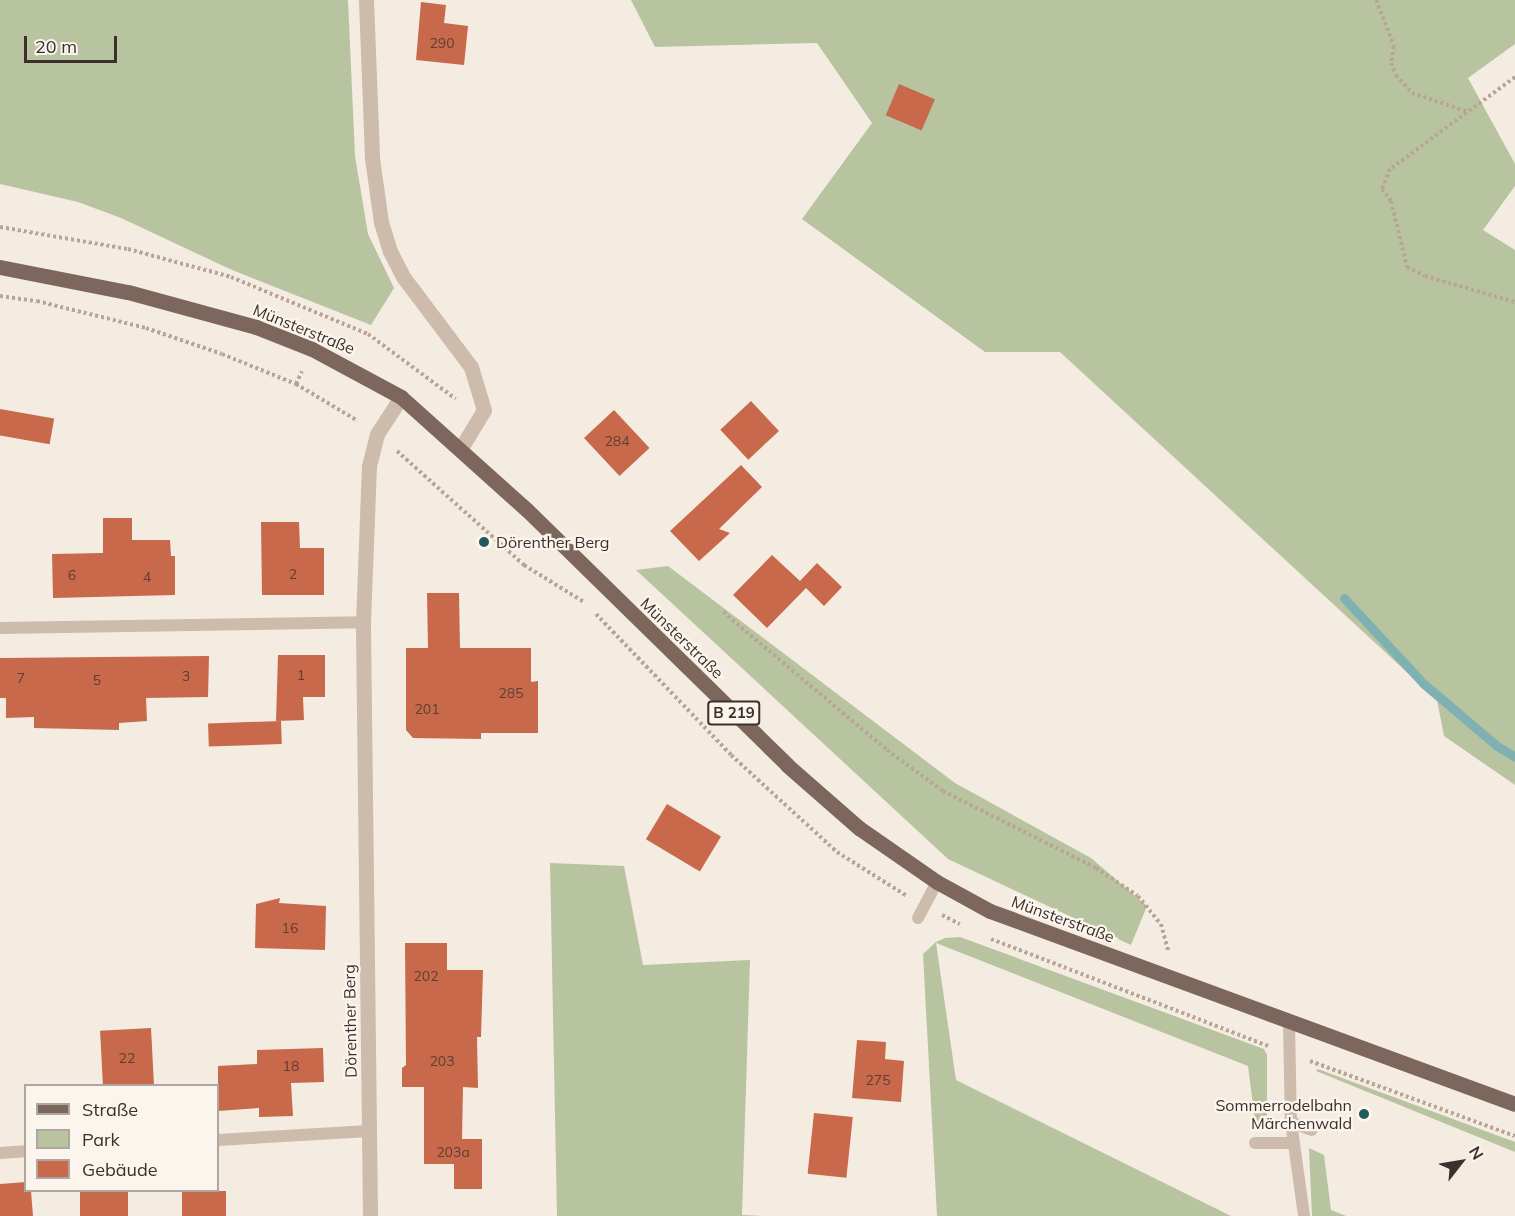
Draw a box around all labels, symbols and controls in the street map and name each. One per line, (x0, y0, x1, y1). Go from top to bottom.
scale bar (27, 24, 120, 62)
text: 20 m (35, 35, 77, 58)
house number: 290 (429, 35, 455, 51)
street label: Münsterstraße (250, 300, 358, 358)
house number: 284 (604, 433, 630, 449)
place label: Dörenther Berg (496, 532, 609, 552)
marker: Dörenther Berg (477, 535, 491, 549)
house number: 2 (289, 566, 297, 582)
house number: 6 (68, 567, 76, 583)
house number: 4 (143, 569, 151, 585)
street label: Münsterstraße (637, 594, 727, 682)
house number: 1 (297, 667, 305, 683)
house number: 3 (182, 668, 190, 684)
house number: 7 (17, 670, 25, 686)
house number: 5 (93, 672, 101, 688)
house number: 285 (498, 685, 524, 701)
house number: 201 (414, 701, 440, 717)
road number: B 219 (707, 701, 761, 725)
street label: Münsterstraße (1009, 892, 1117, 946)
house number: 16 (282, 920, 298, 936)
street label: Dörenther Berg (339, 964, 361, 1078)
house number: 202 (413, 968, 439, 984)
house number: 22 (119, 1050, 135, 1066)
house number: 203 (429, 1053, 455, 1069)
house number: 18 (283, 1058, 299, 1074)
house number: 275 (865, 1072, 891, 1088)
legend (24, 1084, 219, 1192)
place label: Sommerrodelbahn Märchenwald (1215, 1095, 1352, 1133)
text: Straße (82, 1098, 138, 1121)
marker: Sommerrodelbahn Märchenwald (1357, 1107, 1371, 1121)
text: Park (82, 1128, 120, 1151)
north arrow (1431, 1132, 1491, 1192)
text: N (1465, 1142, 1488, 1163)
house number: 203a (436, 1144, 470, 1160)
text: Gebäude (82, 1158, 158, 1181)

